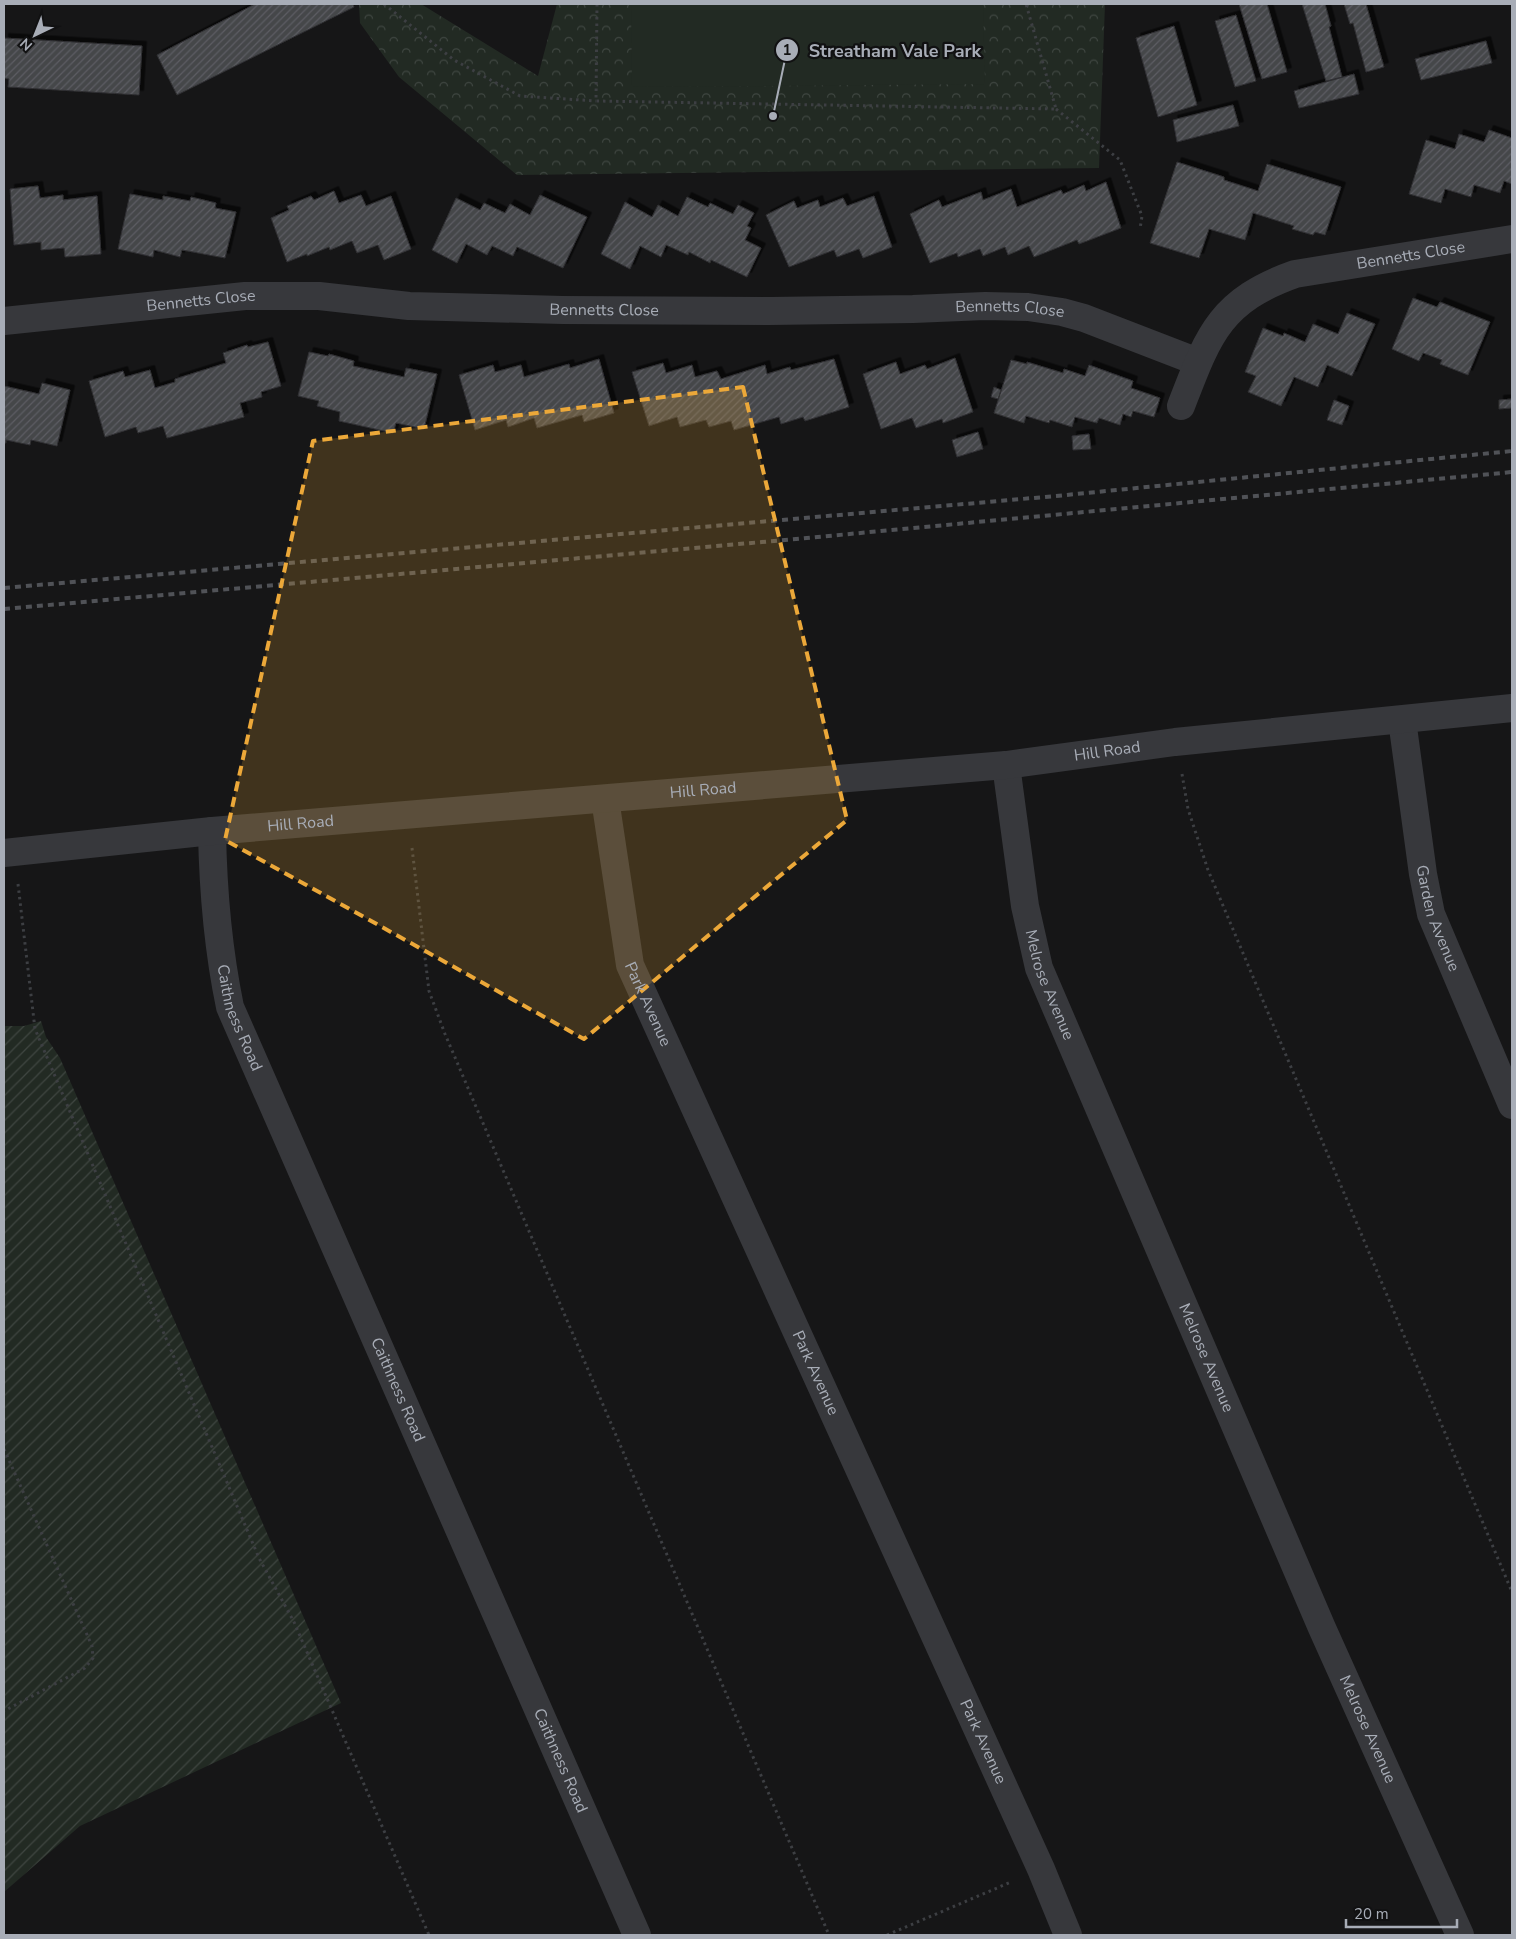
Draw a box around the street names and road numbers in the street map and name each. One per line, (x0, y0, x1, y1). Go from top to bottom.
street label: Bennetts Close (1355, 236, 1467, 275)
street label: Bennetts Close (145, 285, 255, 317)
street label: Bennetts Close (955, 295, 1066, 323)
street label: Bennetts Close (549, 299, 659, 321)
street label: Hill Road (1073, 736, 1142, 767)
street label: Hill Road (669, 776, 737, 804)
street label: Hill Road (266, 810, 335, 837)
street label: Garden Avenue (1411, 864, 1465, 975)
street label: Melrose Avenue (1020, 928, 1080, 1043)
street label: Park Avenue (619, 958, 677, 1050)
street label: Caithness Road (212, 963, 268, 1074)
street label: Melrose Avenue (1173, 1300, 1239, 1416)
street label: Park Avenue (787, 1327, 844, 1419)
street label: Caithness Road (365, 1334, 430, 1445)
street label: Melrose Avenue (1334, 1672, 1401, 1787)
street label: Park Avenue (954, 1696, 1012, 1787)
street label: Caithness Road (528, 1705, 593, 1816)

